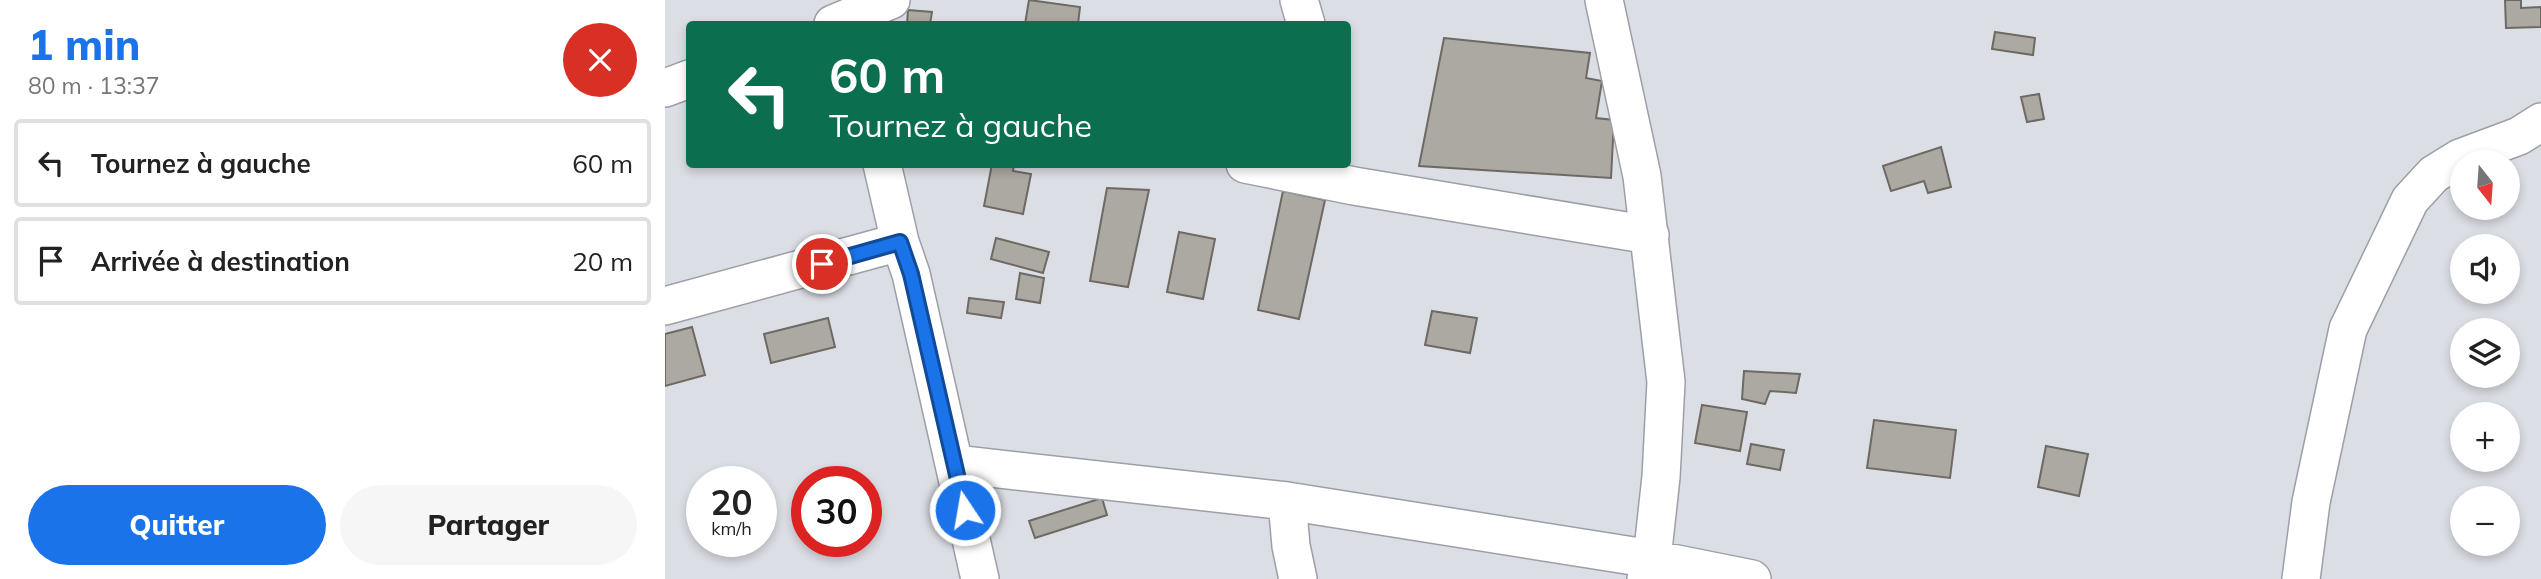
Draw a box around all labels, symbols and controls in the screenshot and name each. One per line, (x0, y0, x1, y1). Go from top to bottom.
text: 1 min (28, 18, 141, 71)
button: close (563, 23, 637, 97)
text: 60 m (829, 44, 945, 105)
icon: left (714, 49, 805, 140)
text: 80 m · 13:37 (28, 71, 160, 100)
text: Tournez à gauche (829, 105, 1092, 145)
icon: left (32, 144, 70, 182)
text: Tournez à gauche (91, 147, 311, 180)
text: 60 m (572, 147, 633, 180)
north arrow (2450, 150, 2520, 220)
map controls (2450, 150, 2520, 556)
pin (792, 234, 852, 294)
button: sound (2450, 234, 2520, 304)
icon: arrive (32, 242, 70, 280)
text: Arrivée à destination (91, 245, 350, 278)
text: 20 m (572, 245, 633, 278)
icon: arrive (803, 245, 841, 283)
button: layers (2450, 318, 2520, 388)
button: + (2450, 402, 2520, 472)
speed limit sign: 30 (791, 466, 882, 557)
position arrow (928, 473, 1002, 547)
text: 20 (710, 480, 753, 524)
button: Quitter (28, 485, 326, 565)
button: Partager (340, 485, 637, 565)
button: − (2450, 486, 2520, 556)
text: km/h (711, 517, 752, 540)

